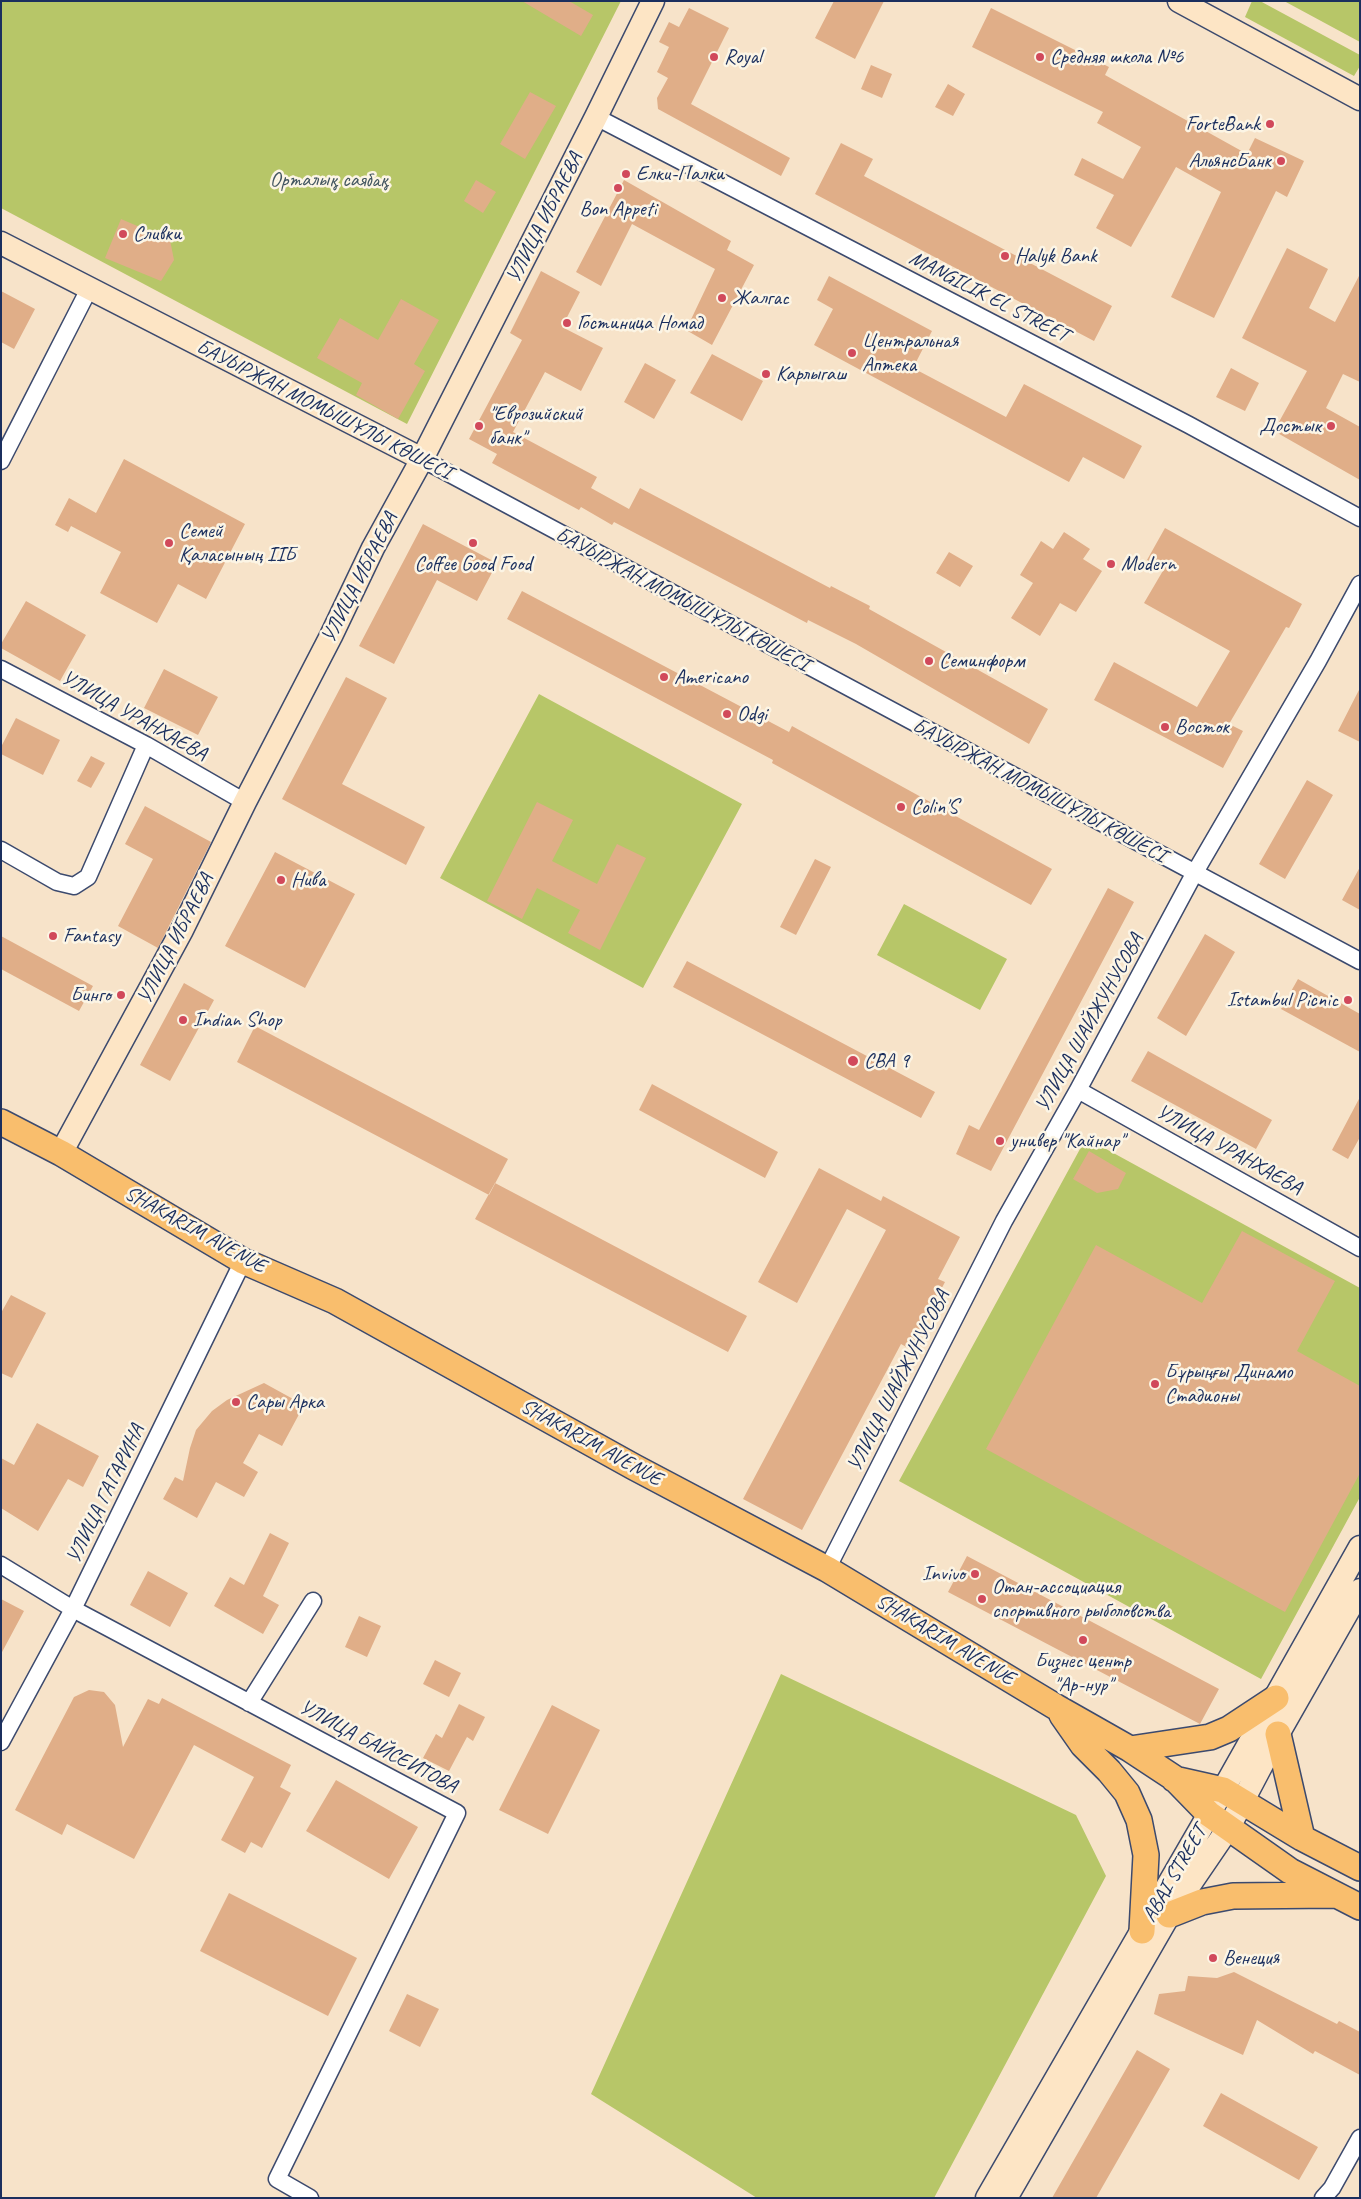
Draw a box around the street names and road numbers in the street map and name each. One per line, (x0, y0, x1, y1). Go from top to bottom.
street label: УЛИЦА ИБРАЕВА (501, 149, 589, 287)
street label: MANGILIK EL STREET (905, 246, 1073, 348)
street label: БАУЫРЖАН МОМЫШҰЛЫ КӨШЕСІ (192, 334, 456, 486)
street label: УЛИЦА ИБРАЕВА (316, 509, 404, 647)
street label: БАУЫРЖАН МОМЫШҰЛЫ КӨШЕСІ (551, 522, 813, 678)
street label: УЛИЦА УРАНХАЕВА (57, 665, 211, 767)
street label: БАУЫРЖАН МОМЫШҰЛЫ КӨШЕСІ (908, 713, 1170, 869)
street label: УЛИЦА ИБРАЕВА (132, 870, 220, 1008)
street label: УЛИЦА ШАЙЖУНУСОВА (1031, 929, 1149, 1117)
street label: УЛИЦА УРАНХАЕВА (1152, 1099, 1306, 1201)
street label: SHAKARIM AVENUE (120, 1181, 270, 1279)
street label: УЛИЦА ШАЙЖУНУСОВА (842, 1286, 956, 1476)
street label: SHAKARIM AVENUE (516, 1394, 666, 1492)
street label: УЛИЦА ГАГАРИНА (62, 1420, 150, 1568)
street label: SHAKARIM AVENUE (871, 1589, 1019, 1691)
street label: УЛИЦА БАЙСЕИТОВА (295, 1695, 461, 1799)
street label: ABAI STREET (1137, 1821, 1213, 1927)

